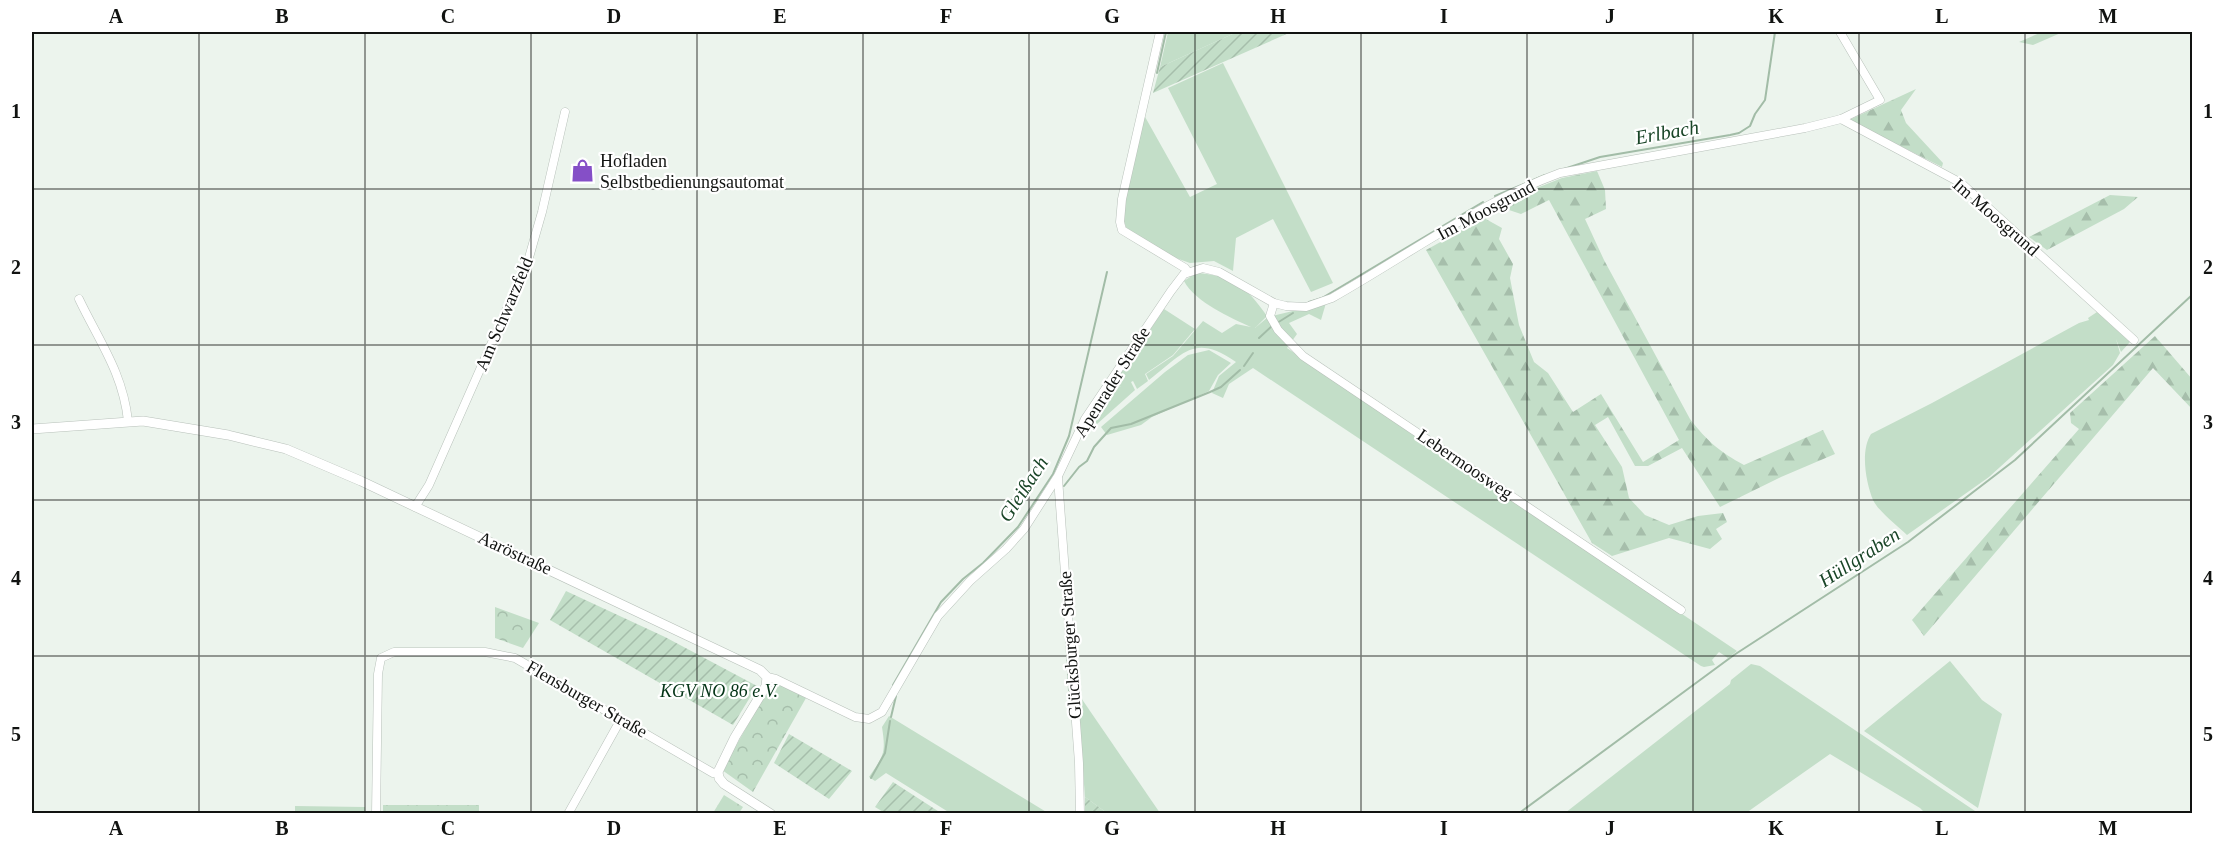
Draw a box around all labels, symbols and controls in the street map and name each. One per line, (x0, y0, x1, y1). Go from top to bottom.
text: A (109, 5, 124, 27)
text: B (275, 5, 289, 27)
text: C (441, 5, 455, 27)
text: D (607, 5, 621, 27)
text: E (773, 5, 787, 27)
text: F (940, 5, 952, 27)
text: G (1104, 5, 1120, 27)
text: H (1270, 5, 1286, 27)
text: I (1440, 5, 1448, 27)
text: J (1605, 5, 1615, 27)
text: K (1768, 5, 1784, 27)
text: L (1935, 5, 1949, 27)
text: M (2099, 5, 2118, 27)
text: 1 (11, 100, 21, 122)
text: 1 (2203, 100, 2213, 122)
water label: Erlbach (1632, 116, 1701, 149)
place label: Hofladen Selbstbedienungsautomat (600, 151, 784, 192)
shop icon: Hofladen Selbstbedienungsautomat (569, 158, 595, 184)
street label: Im Moosgrund (1949, 174, 2043, 260)
street label: Im Moosgrund (1434, 176, 1538, 244)
street label: Am Schwarzfeld (471, 254, 537, 374)
text: 2 (11, 256, 21, 278)
text: 2 (2203, 256, 2213, 278)
street label: Apenrader Straße (1070, 323, 1154, 441)
text: 3 (11, 411, 21, 433)
text: 3 (2203, 411, 2213, 433)
street label: Lebermoosweg (1413, 425, 1517, 503)
water label: Gleißach (994, 452, 1052, 526)
water label: Hüllgraben (1813, 523, 1904, 593)
street label: Aaröstraße (475, 527, 555, 579)
text: 4 (11, 567, 21, 589)
text: 4 (2203, 567, 2213, 589)
street label: Glücksburger Straße (1055, 570, 1085, 720)
street label: Flensburger Straße (523, 656, 651, 742)
park label: KGV NO 86 e.V. (659, 681, 778, 701)
text: 5 (11, 723, 21, 745)
text: 5 (2203, 723, 2213, 745)
text: A (109, 817, 124, 839)
text: B (275, 817, 289, 839)
text: C (441, 817, 455, 839)
text: D (607, 817, 621, 839)
text: E (773, 817, 787, 839)
text: F (940, 817, 952, 839)
text: G (1104, 817, 1120, 839)
text: H (1270, 817, 1286, 839)
text: I (1440, 817, 1448, 839)
text: J (1605, 817, 1615, 839)
text: K (1768, 817, 1784, 839)
text: L (1935, 817, 1949, 839)
text: M (2099, 817, 2118, 839)

